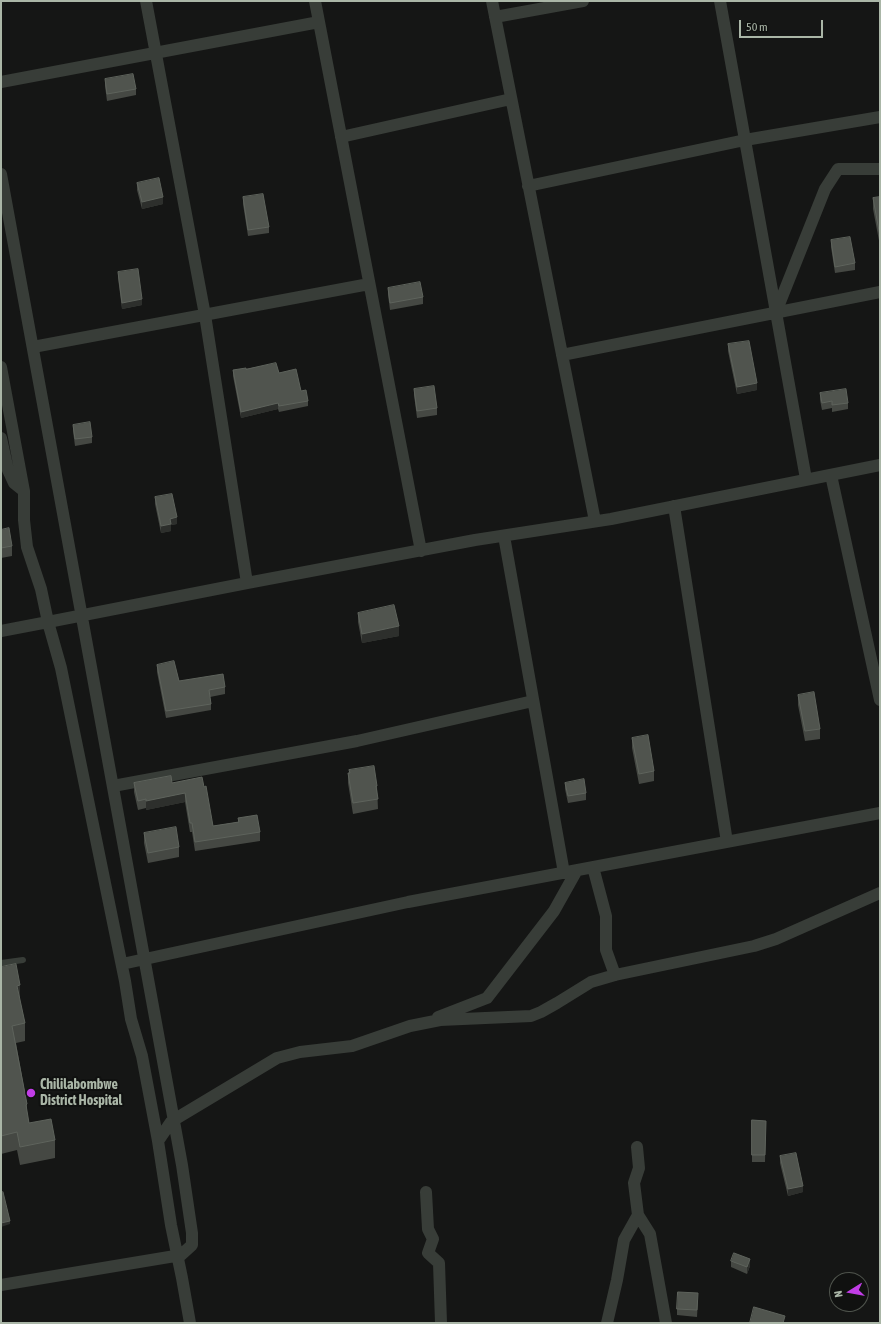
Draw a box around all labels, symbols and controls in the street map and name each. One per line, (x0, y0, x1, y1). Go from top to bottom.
scale bar (741, 12, 825, 38)
text: 50 m (746, 20, 768, 34)
place label: Chililabombwe District Hospital (40, 1077, 122, 1110)
marker: Chililabombwe District Hospital (25, 1087, 37, 1099)
north arrow (829, 1272, 869, 1312)
text: N (832, 1290, 845, 1298)

